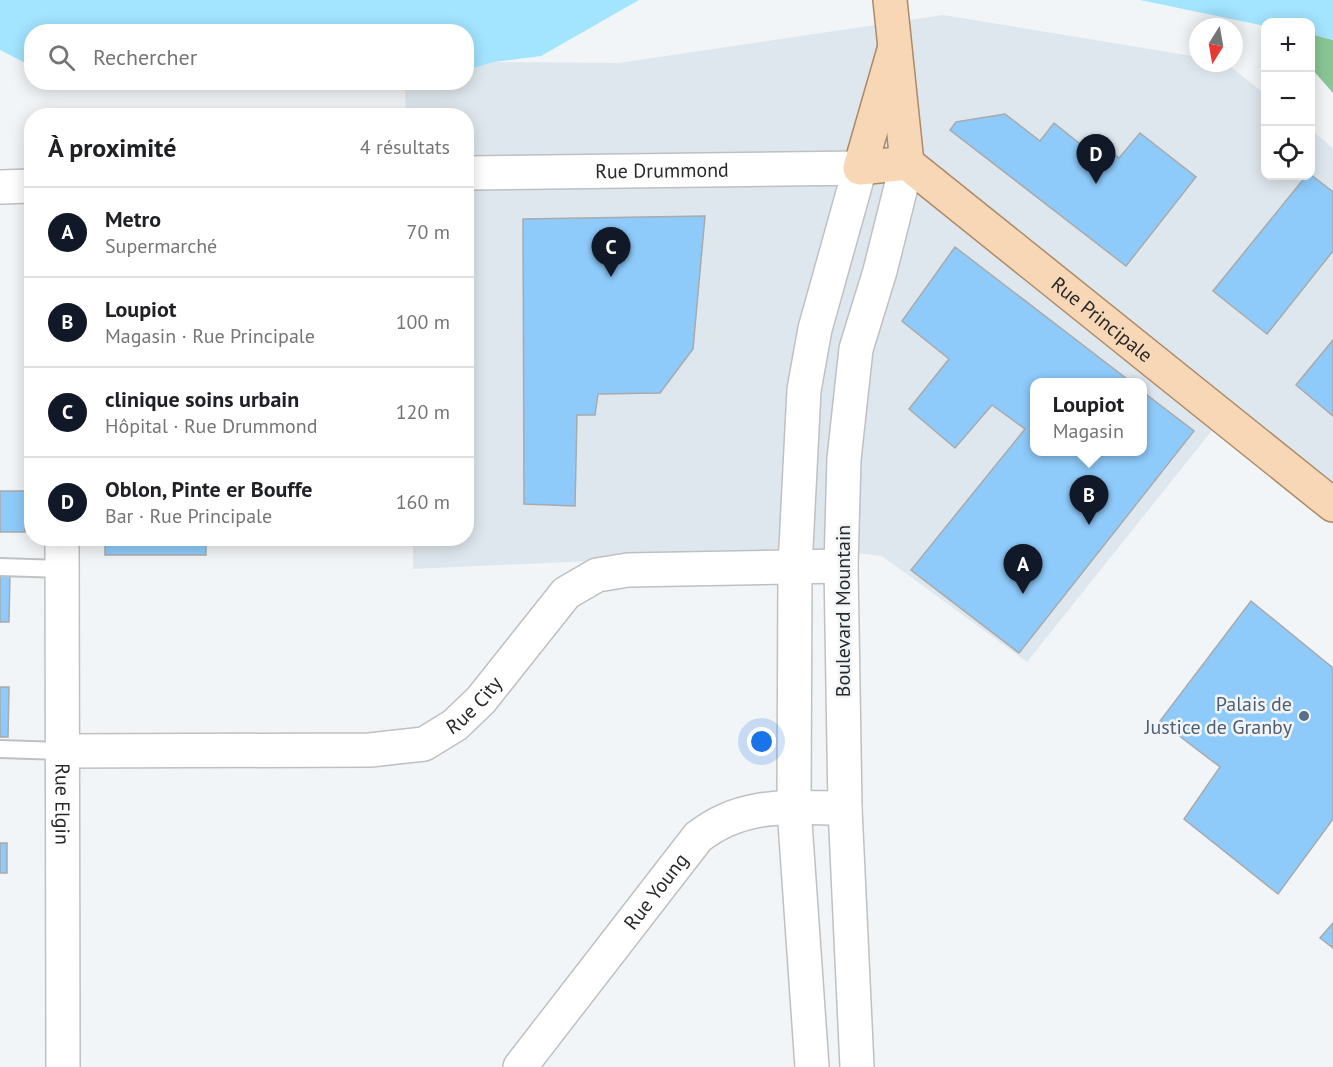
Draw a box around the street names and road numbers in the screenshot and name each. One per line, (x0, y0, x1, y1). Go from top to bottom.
street label: Rue Drummond (595, 157, 729, 184)
street label: Rue Principale (1046, 271, 1158, 368)
street label: Boulevard Mountain (830, 525, 856, 697)
street label: Rue City (441, 670, 508, 740)
street label: Rue Elgin (49, 763, 76, 845)
street label: Rue Young (618, 848, 694, 935)

